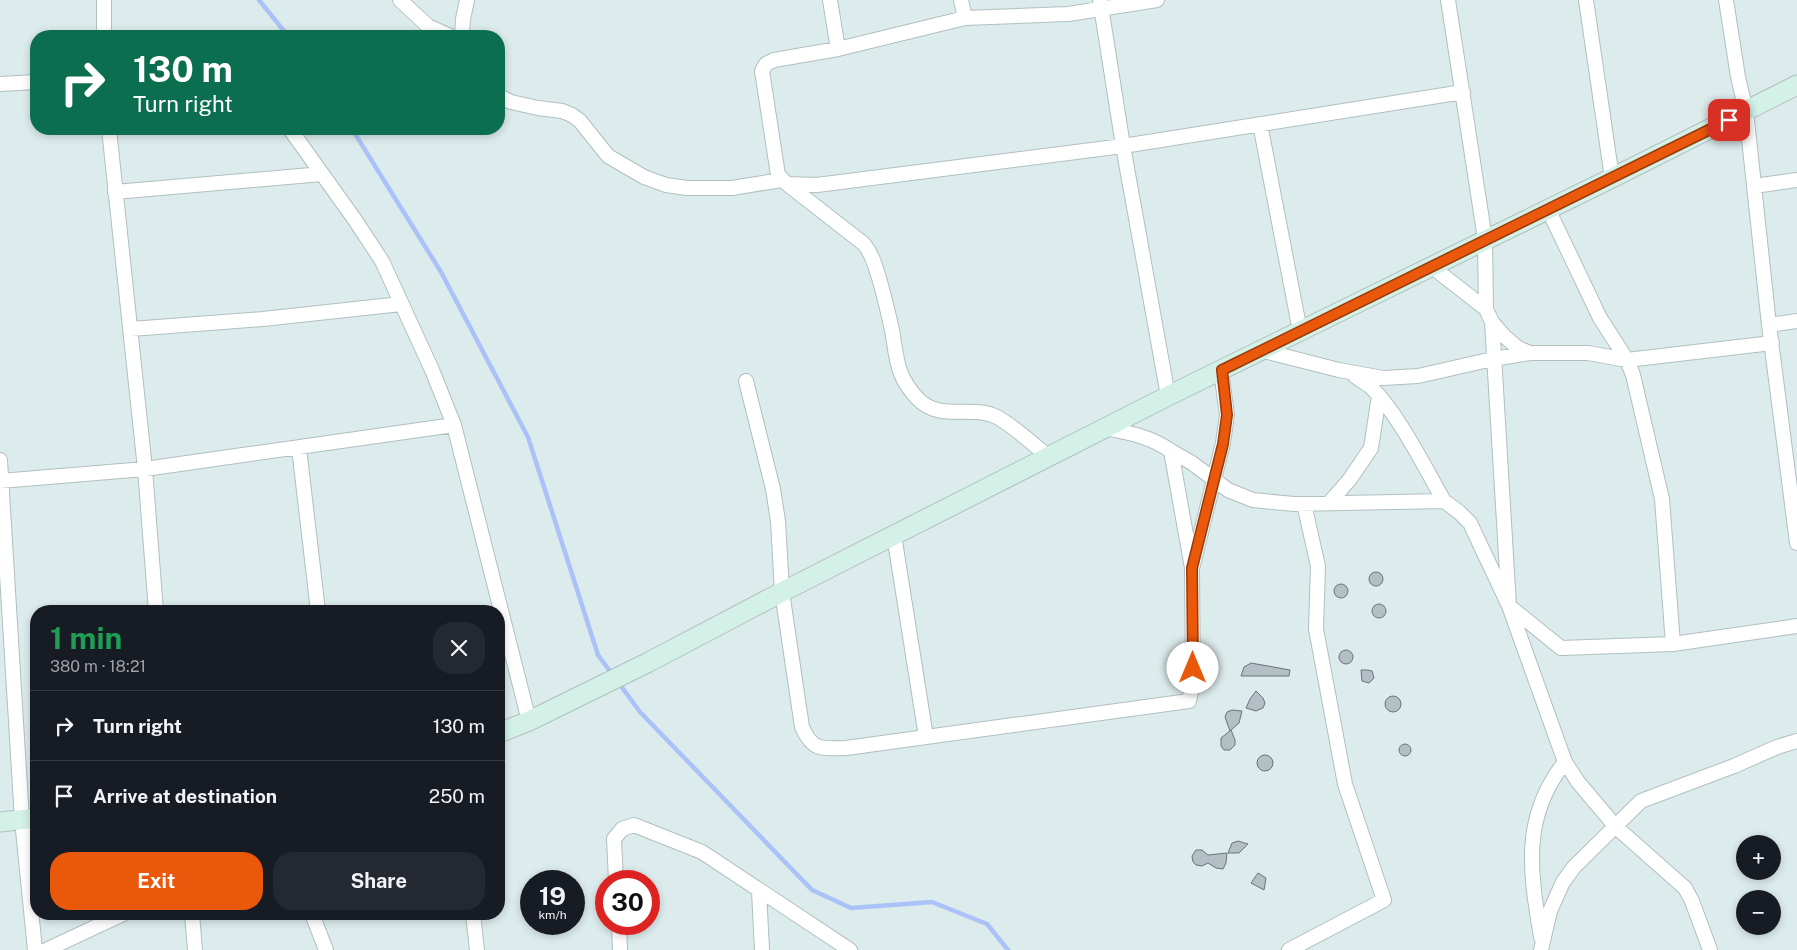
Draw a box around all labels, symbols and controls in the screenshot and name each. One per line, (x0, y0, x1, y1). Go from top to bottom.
text: 130 m (133, 49, 233, 90)
icon: right (50, 50, 115, 115)
text: Turn right (133, 91, 233, 117)
pin (1708, 99, 1750, 141)
icon: arrive (1715, 106, 1743, 134)
text: 1 min (50, 620, 122, 656)
button: close (433, 622, 485, 674)
position arrow (1166, 641, 1218, 693)
text: 380 m · 18:21 (50, 657, 146, 676)
icon: right (50, 712, 78, 740)
text: Turn right (93, 715, 182, 737)
text: 130 m (433, 715, 485, 737)
icon: arrive (50, 782, 78, 810)
text: Arrive at destination (93, 785, 277, 807)
text: 250 m (429, 785, 485, 807)
map controls (1736, 835, 1781, 935)
button: + (1736, 835, 1781, 880)
button: Exit (50, 852, 263, 910)
button: Share (273, 852, 485, 910)
speed limit sign: 30 (595, 870, 660, 935)
text: 19 (539, 881, 566, 911)
button: − (1736, 890, 1781, 935)
text: km/h (538, 908, 567, 922)

